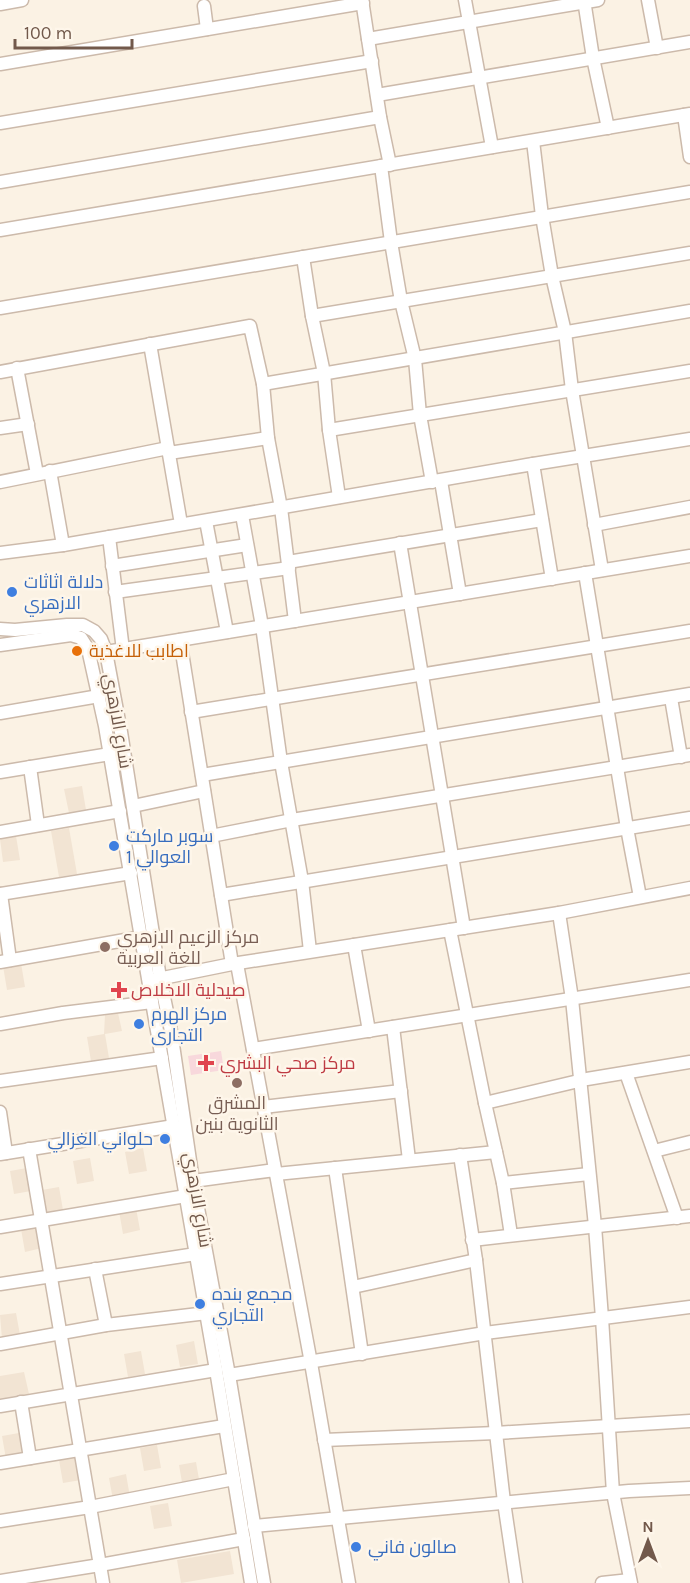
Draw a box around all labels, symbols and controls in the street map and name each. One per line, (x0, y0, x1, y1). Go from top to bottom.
scale bar (15, 12, 132, 50)
text: 100 m (24, 22, 72, 44)
place label: دلالة اثاثات الازهري (24, 571, 103, 617)
marker: دلالة اثاثات الازهري (5, 585, 19, 599)
place label: اطابب للاغذية (89, 640, 189, 662)
marker: اطابب للاغذية (70, 644, 84, 658)
street label: شارع الازهري (96, 672, 137, 771)
place label: سوبر ماركت العوالي 1 (126, 825, 213, 871)
marker: سوبر ماركت العوالي 1 (107, 839, 121, 853)
place label: مركز الزعيم الازهري للغة العربية (117, 926, 259, 969)
marker: مركز الزعيم الازهري للغة العربية (98, 940, 112, 954)
place label: صيدلية الاخلاص (131, 979, 246, 1001)
marker: صيدلية الاخلاص (112, 983, 126, 997)
place label: مركز الهرم التجارى (151, 1003, 227, 1046)
marker: مركز الهرم التجارى (132, 1017, 146, 1031)
place label: مركز صحي البشري (220, 1052, 355, 1077)
marker: مركز صحي البشري (197, 1054, 215, 1072)
marker: المشرق الثانوية بنين (230, 1076, 244, 1090)
place label: المشرق الثانوية بنين (195, 1092, 279, 1135)
place label: حلواني الغزالي (47, 1128, 153, 1153)
marker: حلواني الغزالي (158, 1132, 172, 1146)
street label: شارع الازهري (176, 1151, 217, 1250)
place label: مجمع بنده التجاري (212, 1283, 292, 1329)
marker: مجمع بنده التجاري (193, 1297, 207, 1311)
north arrow (618, 1511, 678, 1571)
text: N (642, 1517, 654, 1536)
place label: صالون فاني (368, 1536, 457, 1561)
marker: صالون فاني (349, 1540, 363, 1554)

